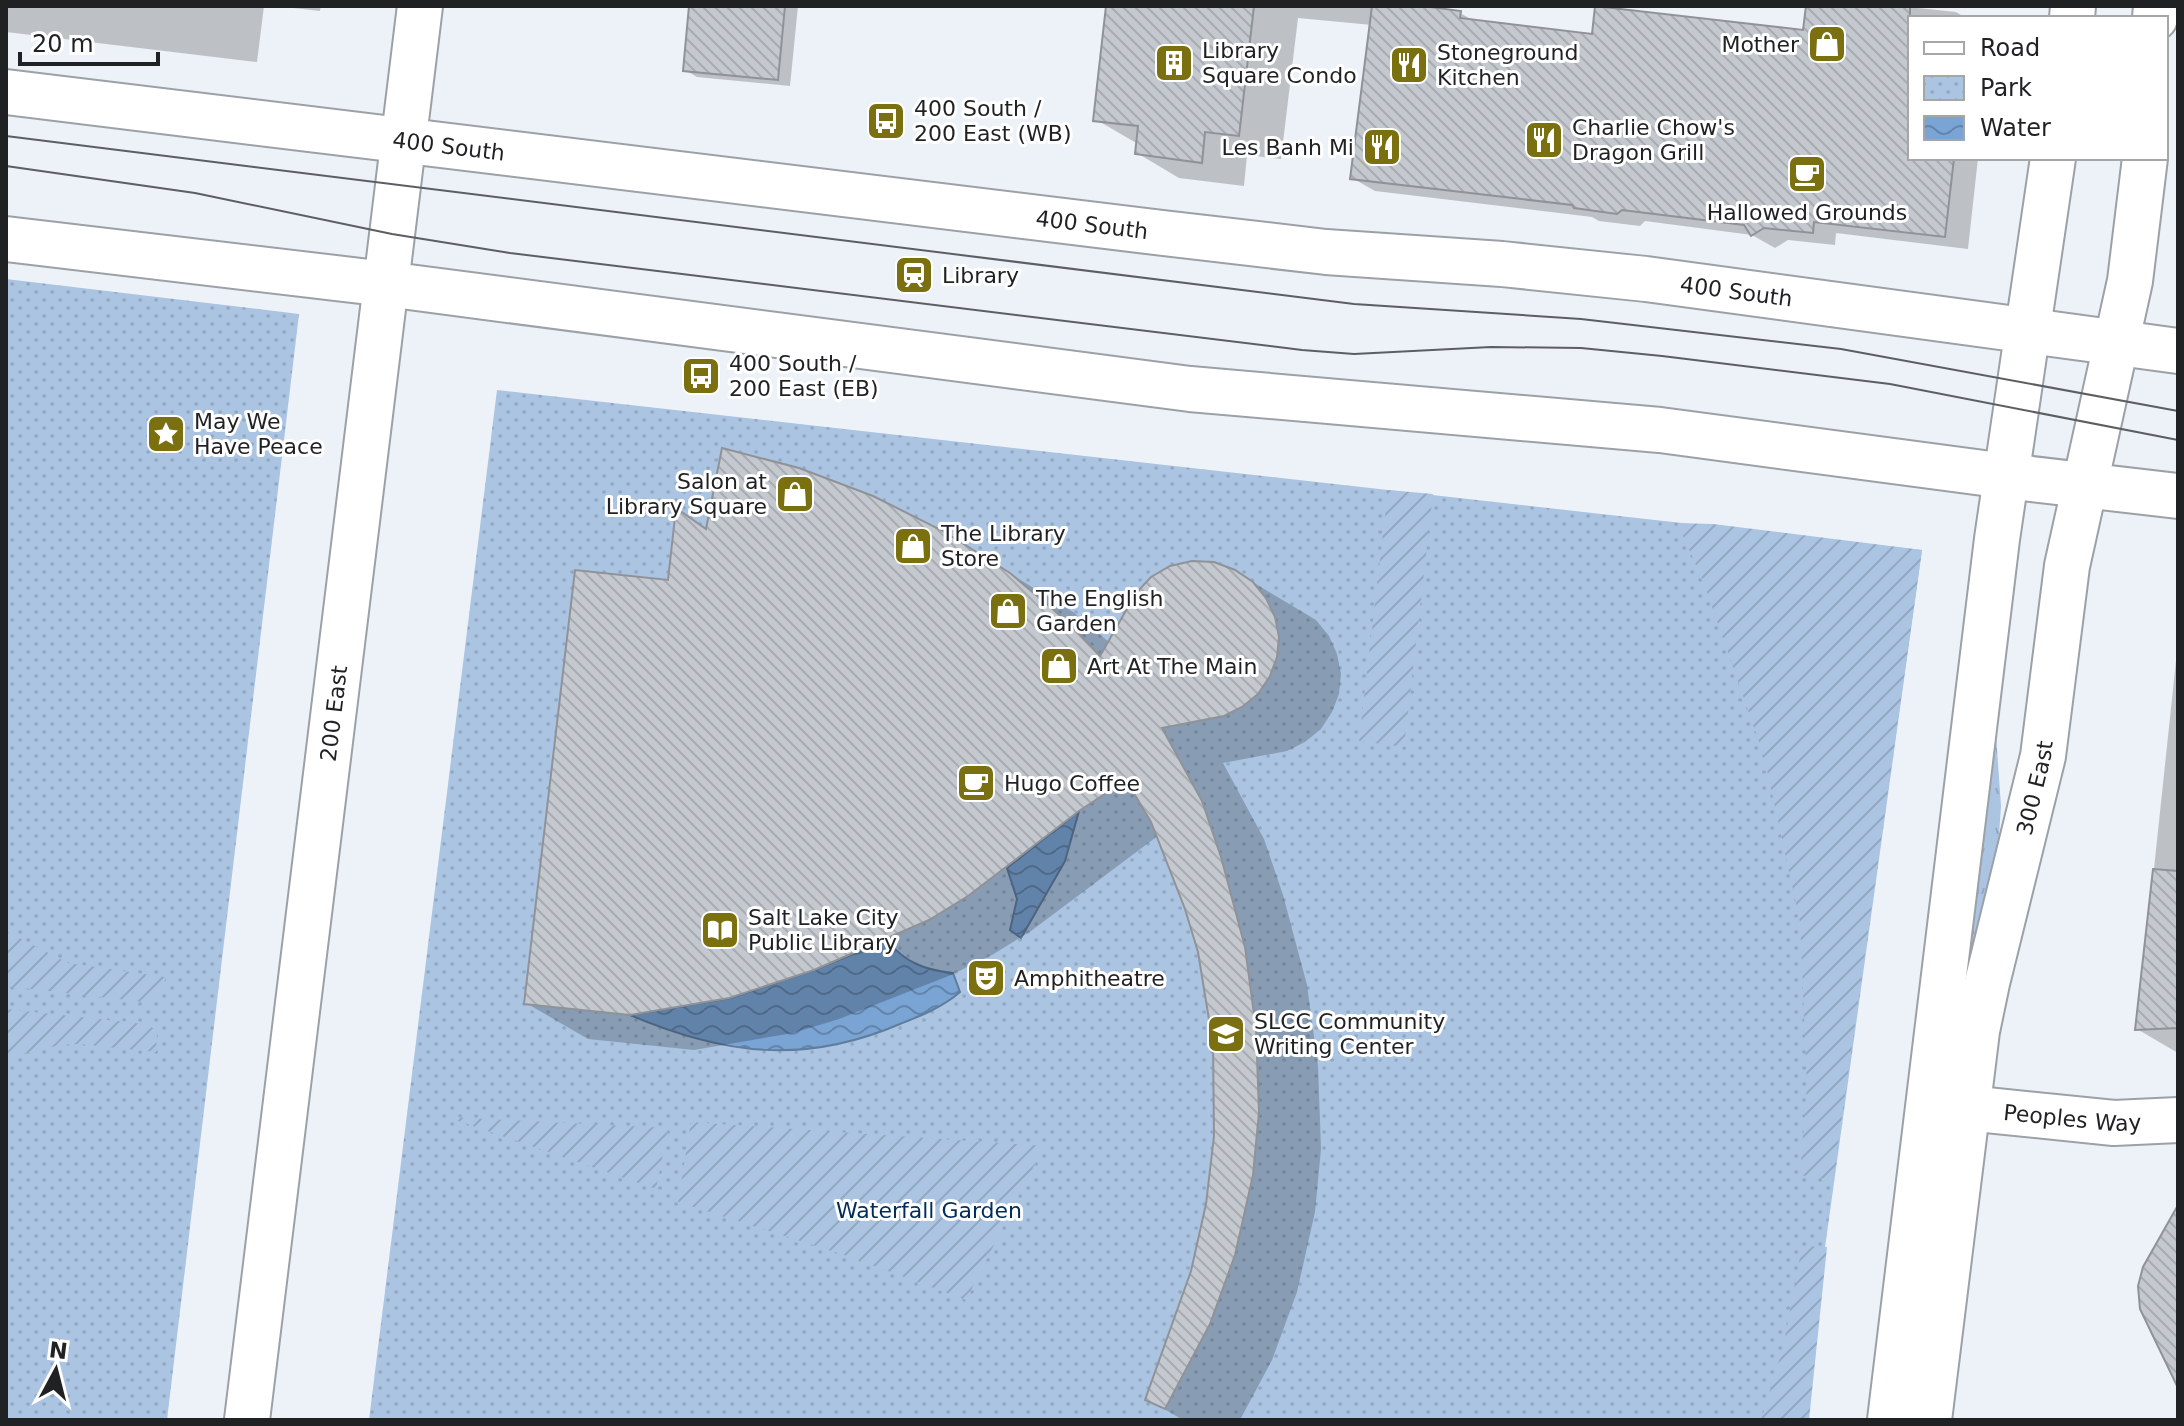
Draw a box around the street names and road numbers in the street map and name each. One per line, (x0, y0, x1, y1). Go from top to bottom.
street label: 400 South (391, 127, 506, 166)
street label: 400 South (1034, 206, 1149, 244)
street label: 400 South (1679, 272, 1794, 312)
street label: 200 East (316, 664, 352, 763)
street label: 300 East (2012, 739, 2058, 838)
street label: Peoples Way (2002, 1100, 2142, 1136)

